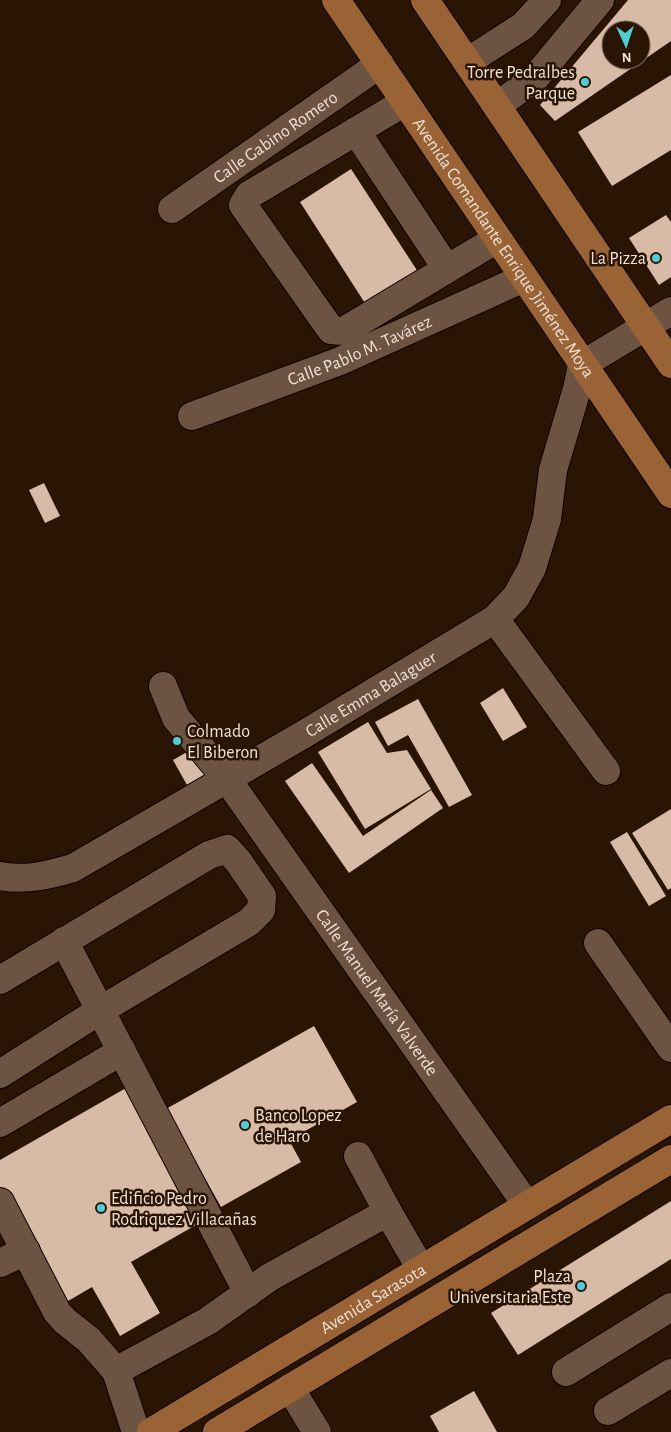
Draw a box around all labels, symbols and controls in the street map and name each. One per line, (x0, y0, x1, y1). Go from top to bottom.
north arrow (601, 20, 651, 70)
text: N (621, 50, 632, 64)
place label: Torre Pedralbes Parque (467, 64, 575, 103)
marker: Torre Pedralbes Parque (579, 76, 591, 88)
street label: Calle Gabino Romero (210, 88, 341, 187)
street label: Avenida Comandante Enrique Jiménez Moya (409, 115, 597, 381)
place label: La Pizza (590, 250, 646, 268)
marker: La Pizza (650, 252, 662, 264)
street label: Calle Pablo M. Tavárez (285, 313, 435, 390)
street label: Calle Emma Balaguer (303, 649, 440, 741)
place label: Colmado El Biberon (187, 723, 258, 762)
marker: Colmado El Biberon (171, 735, 183, 747)
street label: Calle Manuel María Valverde (312, 906, 441, 1079)
place label: Banco Lopez de Haro (255, 1107, 342, 1146)
marker: Banco Lopez de Haro (239, 1119, 251, 1131)
place label: Edificio Pedro Rodriquez Villacañas (111, 1190, 257, 1229)
marker: Edificio Pedro Rodriquez Villacañas (95, 1202, 107, 1214)
street label: Avenida Sarasota (317, 1261, 429, 1338)
place label: Plaza Universitaria Este (450, 1268, 571, 1307)
marker: Plaza Universitaria Este (575, 1280, 587, 1292)

